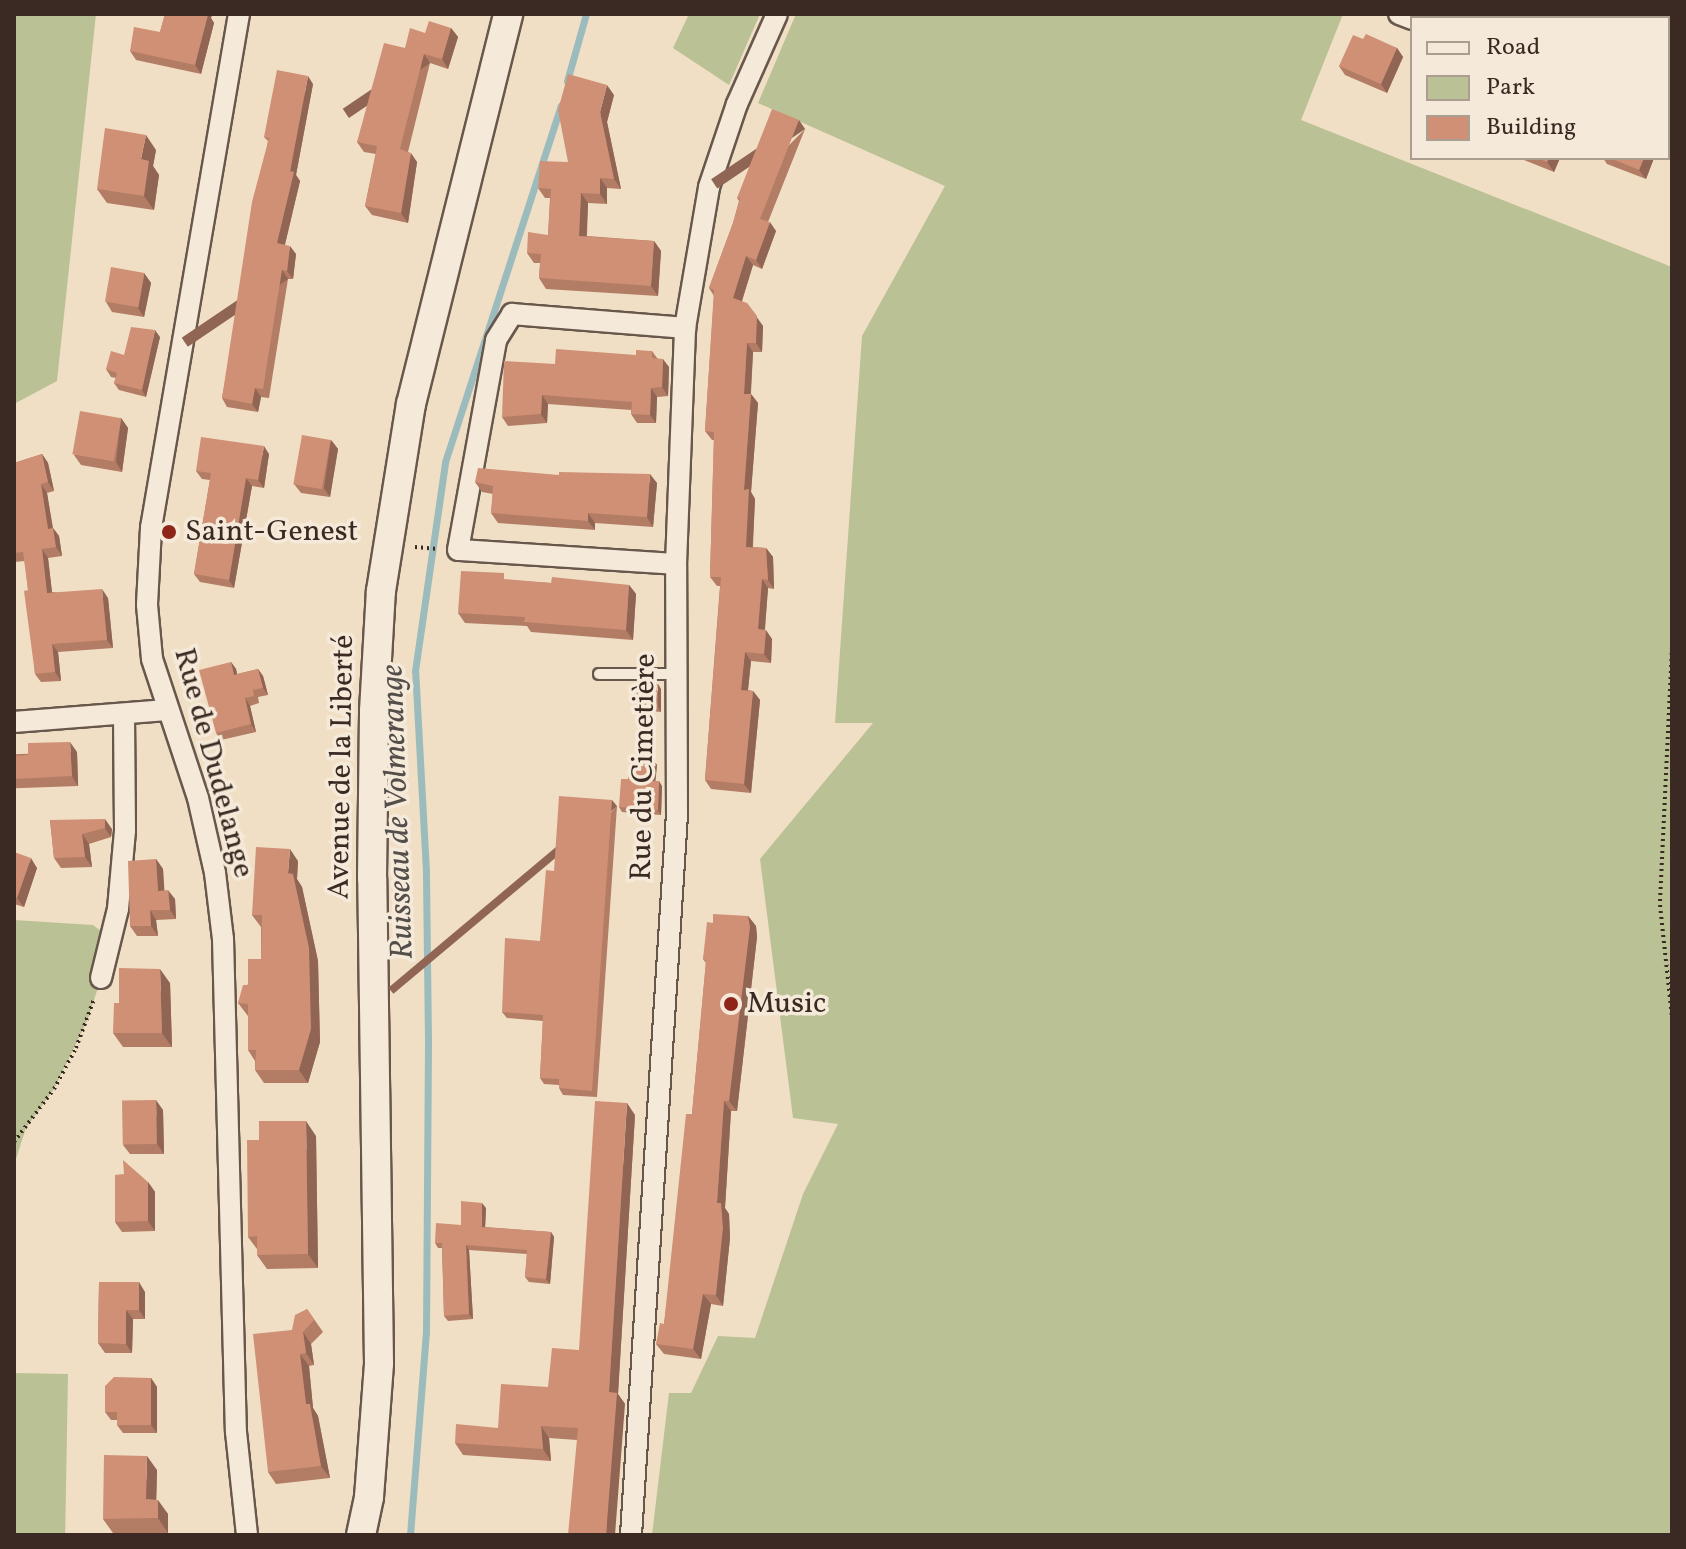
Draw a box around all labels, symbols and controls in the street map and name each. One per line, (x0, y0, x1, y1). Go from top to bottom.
legend (1410, 16, 1670, 160)
text: Road (1486, 31, 1540, 65)
text: Park (1486, 71, 1535, 105)
text: Building (1486, 111, 1576, 145)
place label: Saint-Genest (185, 514, 358, 550)
marker: Saint-Genest (160, 523, 178, 541)
street label: Avenue de la Liberté (322, 634, 362, 900)
street label: Rue de Dudelange (165, 644, 261, 882)
street label: Rue du Cimetière (624, 653, 664, 881)
water label: Ruisseau de Volmerange (375, 664, 423, 960)
place label: Music (747, 986, 827, 1022)
marker: Music (722, 995, 740, 1013)

